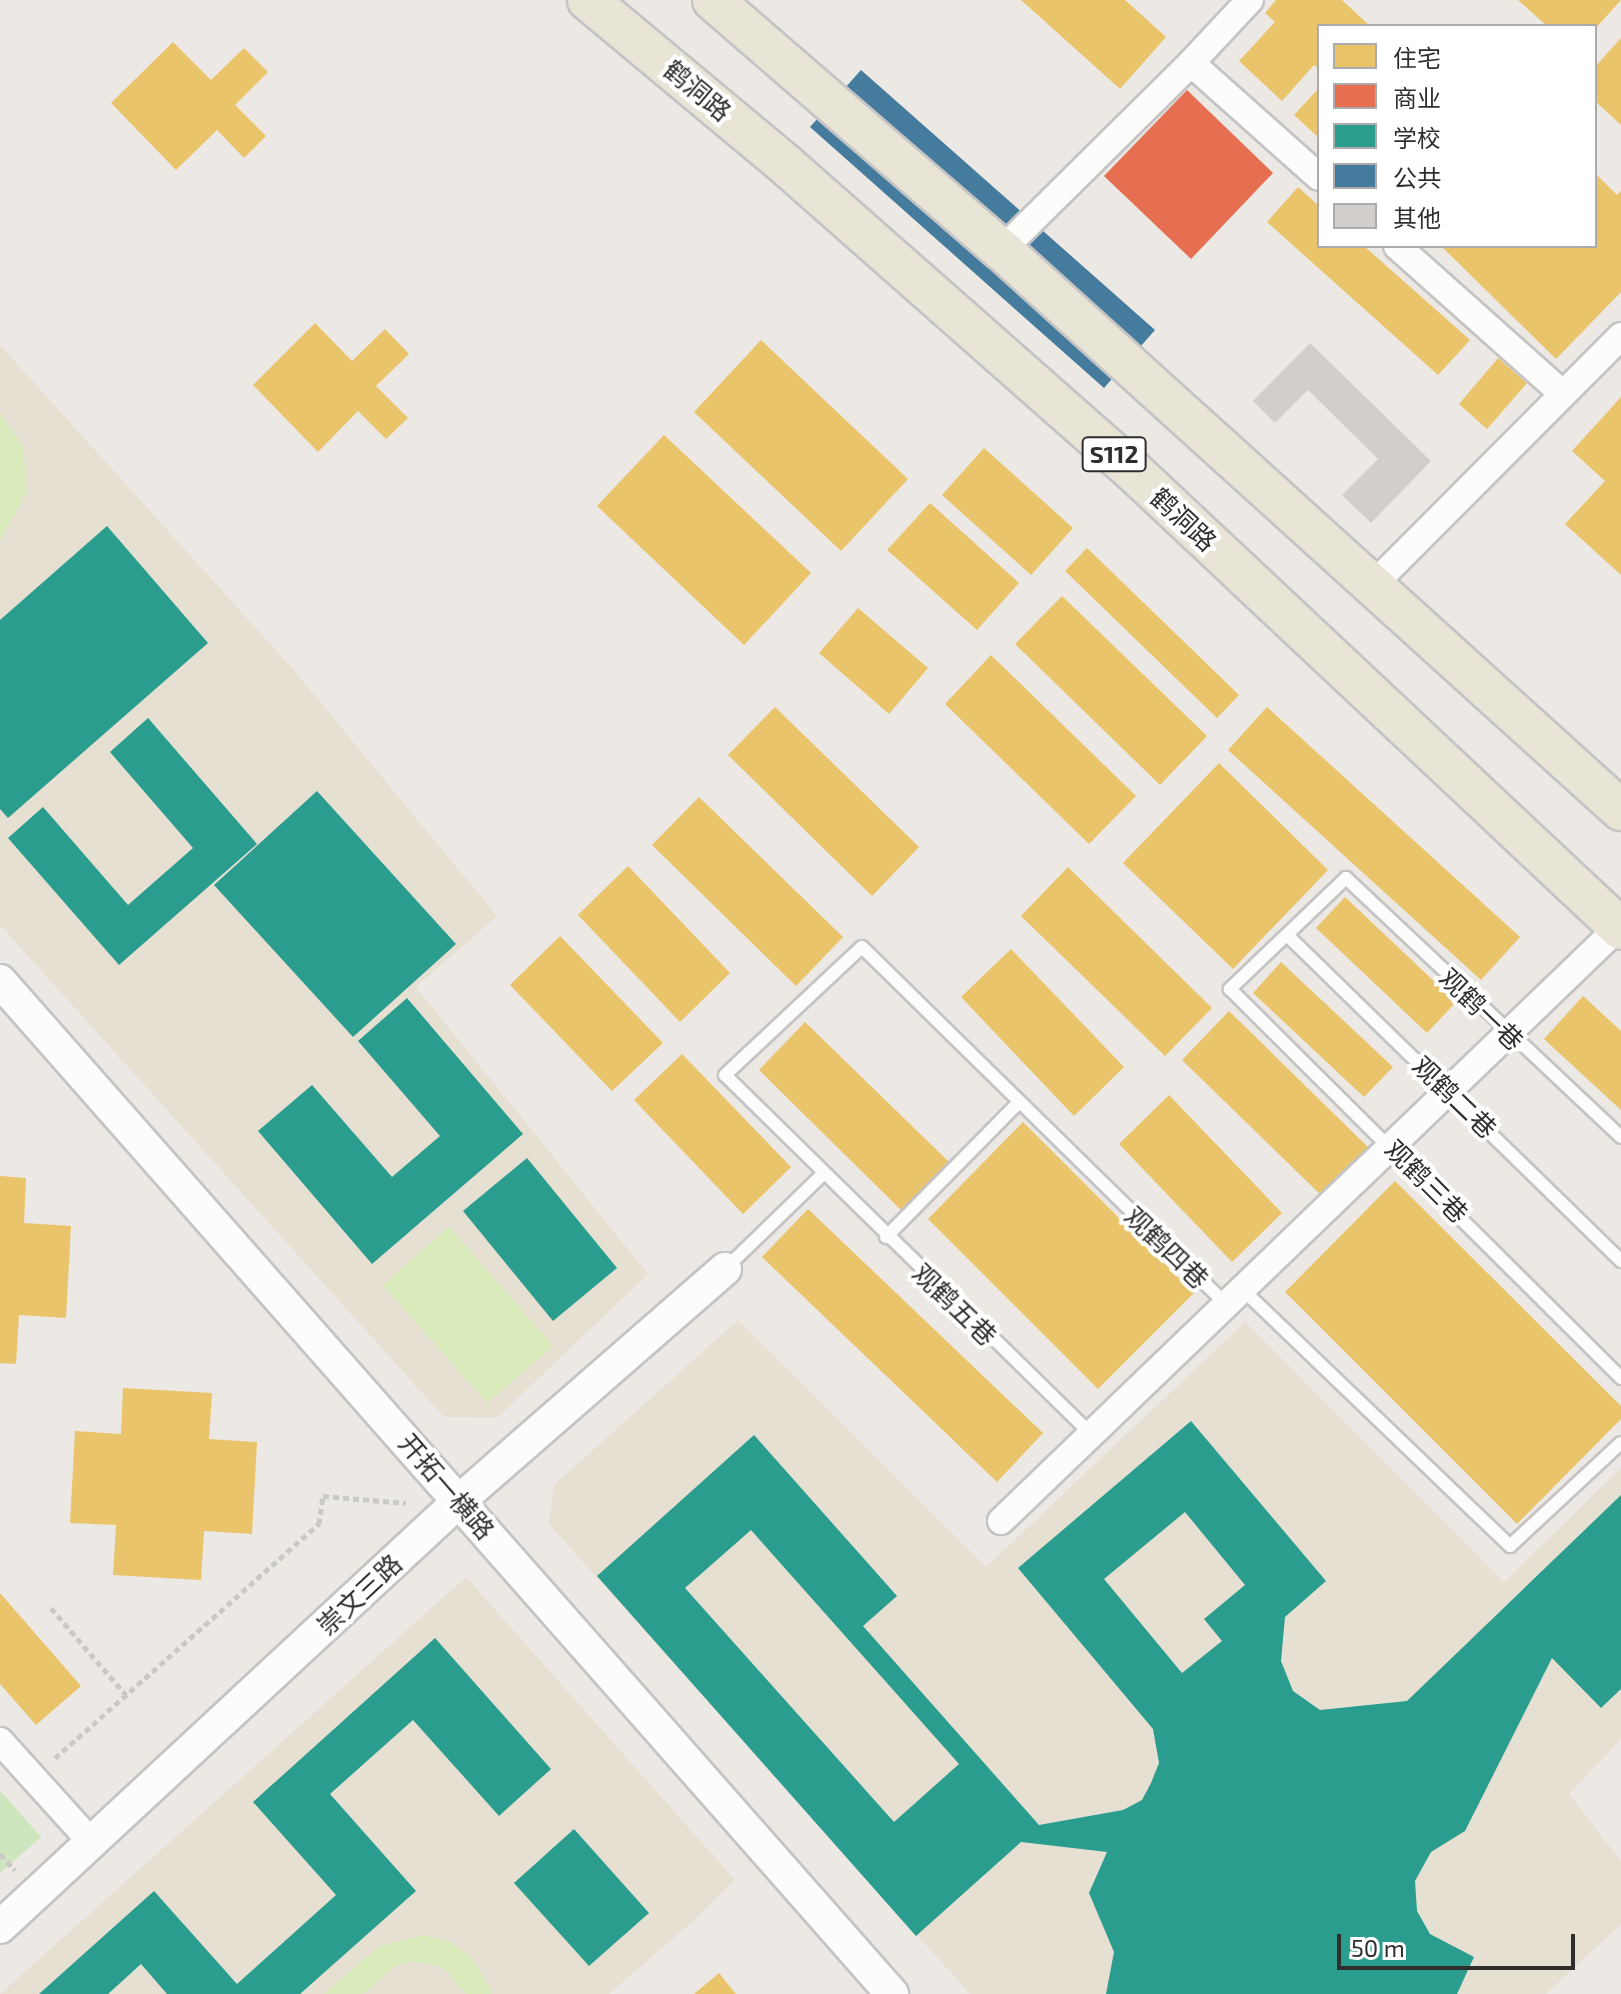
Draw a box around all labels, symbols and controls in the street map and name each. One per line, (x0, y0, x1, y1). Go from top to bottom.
legend (1317, 24, 1597, 248)
text: 住宅 (1393, 43, 1441, 72)
street label: 鹤洞路 (658, 53, 738, 127)
text: 商业 (1393, 83, 1441, 112)
text: 学校 (1393, 123, 1441, 152)
text: 公共 (1393, 163, 1441, 192)
text: 其他 (1393, 203, 1441, 232)
road number: S112 (1080, 434, 1148, 474)
street label: 鹤洞路 (1145, 481, 1223, 557)
street label: 观鹤一巷 (1434, 962, 1530, 1056)
street label: 观鹤二巷 (1407, 1050, 1503, 1144)
street label: 观鹤三巷 (1379, 1133, 1475, 1229)
street label: 观鹤四巷 (1119, 1200, 1215, 1294)
street label: 观鹤五巷 (907, 1257, 1003, 1351)
street label: 开拓一横路 (393, 1427, 501, 1545)
street label: 崇文三路 (310, 1547, 408, 1641)
scale bar (1341, 1918, 1579, 1968)
text: 50 m (1351, 1933, 1405, 1962)

